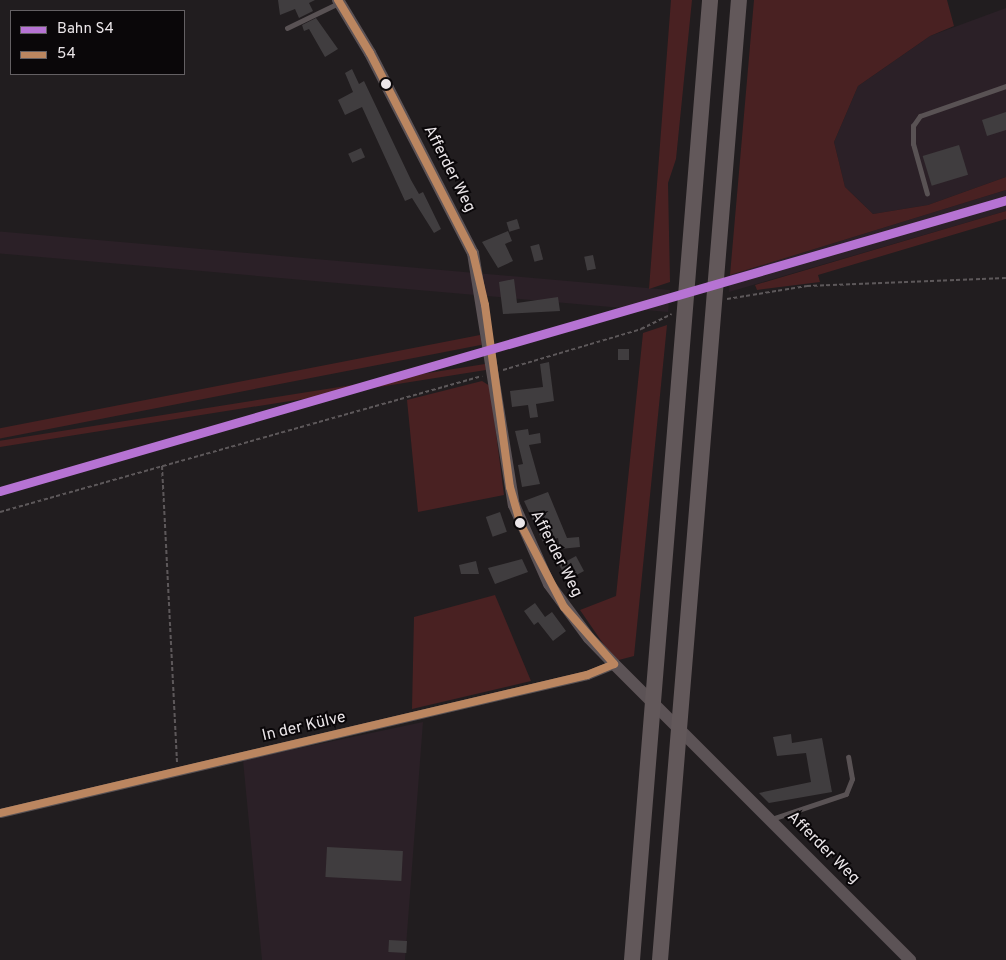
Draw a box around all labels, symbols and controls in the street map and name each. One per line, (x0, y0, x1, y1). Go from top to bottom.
legend (10, 10, 185, 75)
text: Bahn S4 (57, 20, 114, 39)
text: 54 (57, 45, 76, 64)
unlabelled marker (381, 79, 391, 89)
street label: Afferder Weg (419, 122, 479, 216)
street label: Afferder Weg (526, 507, 586, 601)
unlabelled marker (515, 518, 525, 528)
street label: In der Külve (260, 708, 348, 746)
street label: Afferder Weg (783, 808, 863, 888)

